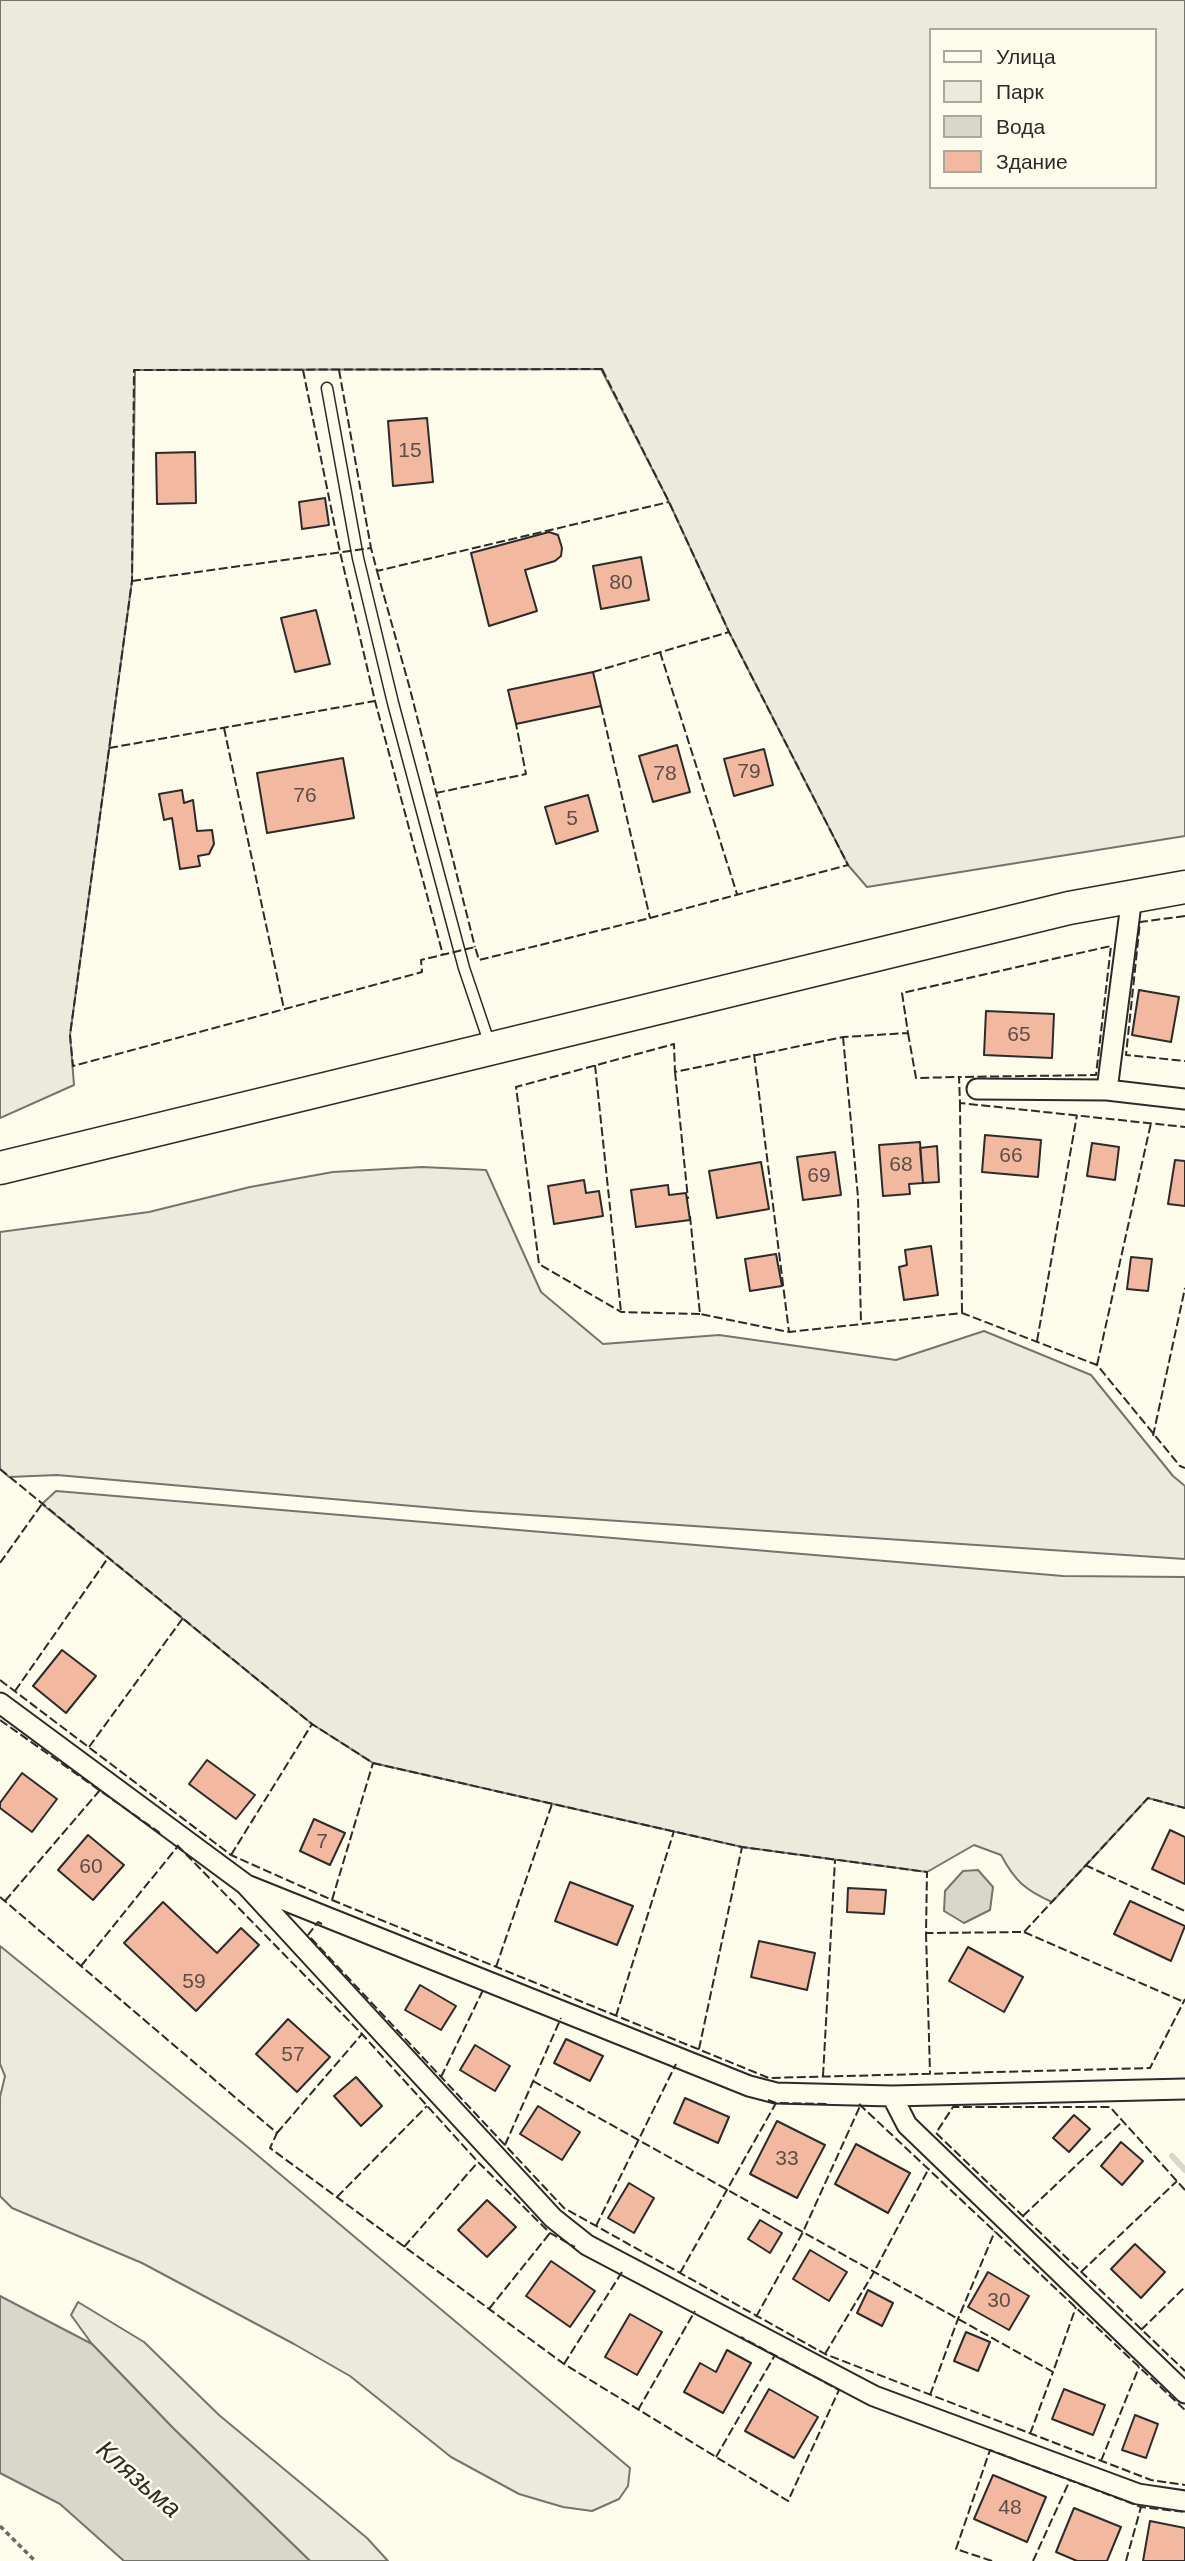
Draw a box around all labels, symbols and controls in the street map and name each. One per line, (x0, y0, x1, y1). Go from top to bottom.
legend (930, 28, 1157, 189)
text: Улица (996, 45, 1056, 68)
text: Парк (996, 80, 1044, 103)
text: Вода (996, 115, 1045, 138)
text: Здание (996, 150, 1068, 173)
house number: 15 (398, 438, 422, 464)
house number: 80 (609, 570, 633, 596)
house number: 79 (737, 759, 761, 785)
house number: 78 (653, 761, 677, 787)
house number: 76 (293, 783, 317, 809)
house number: 5 (566, 806, 578, 832)
house number: 65 (1007, 1022, 1031, 1048)
house number: 66 (999, 1143, 1023, 1169)
house number: 68 (889, 1152, 913, 1178)
house number: 69 (807, 1163, 831, 1189)
house number: 7 (316, 1829, 328, 1855)
house number: 60 (79, 1854, 103, 1880)
house number: 59 (182, 1969, 206, 1995)
house number: 57 (281, 2042, 305, 2068)
house number: 33 (775, 2146, 799, 2172)
house number: 30 (987, 2288, 1011, 2314)
water label: Клязьма (89, 2435, 187, 2525)
house number: 48 (998, 2495, 1022, 2521)

